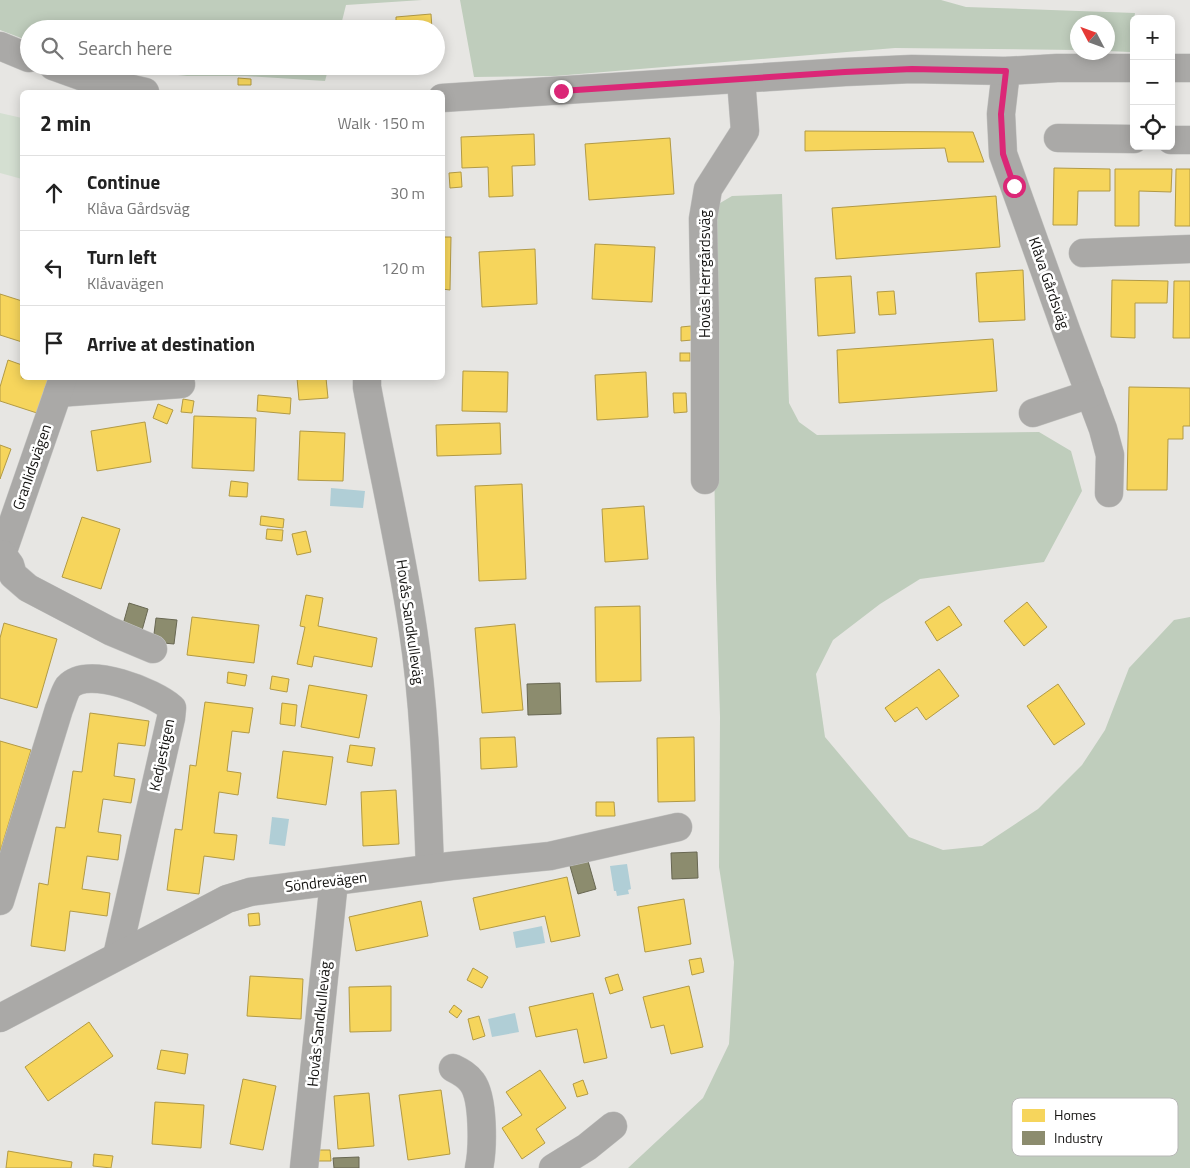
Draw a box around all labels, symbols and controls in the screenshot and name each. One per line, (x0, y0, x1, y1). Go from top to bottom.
north arrow (1070, 15, 1115, 60)
map controls (1130, 15, 1175, 150)
button: + (1130, 15, 1175, 60)
search box (20, 20, 445, 75)
text: Search here (78, 33, 172, 62)
icon: search (38, 34, 66, 62)
button: − (1130, 60, 1175, 105)
route end (550, 80, 573, 103)
button: locate (1130, 105, 1175, 150)
text: 2 min (40, 107, 91, 139)
text: Walk · 150 m (337, 111, 425, 135)
text: Continue (87, 167, 160, 196)
route start (1003, 175, 1026, 198)
icon: ahead (40, 179, 68, 207)
text: 30 m (390, 181, 425, 205)
text: Klåva Gårdsväg (87, 196, 190, 220)
street label: Hovås Herrgårdsväg (693, 210, 716, 338)
street label: Klåva Gårdsväg (1023, 234, 1076, 332)
text: Turn left (87, 242, 157, 271)
icon: left (40, 254, 68, 282)
text: 120 m (381, 256, 425, 280)
text: Klåvavägen (87, 271, 164, 295)
icon: arrive (40, 329, 68, 357)
text: Arrive at destination (87, 329, 255, 358)
street label: Granlidsvägen (6, 421, 57, 513)
street label: Hovås Sandkulleväg (390, 558, 431, 686)
street label: Kedjestigen (143, 717, 180, 793)
street label: Söndrevägen (284, 865, 368, 898)
street label: Hovås Sandkulleväg (300, 960, 337, 1088)
legend (1012, 1098, 1178, 1156)
text: Homes (1054, 1104, 1096, 1125)
text: Industry (1054, 1127, 1103, 1148)

